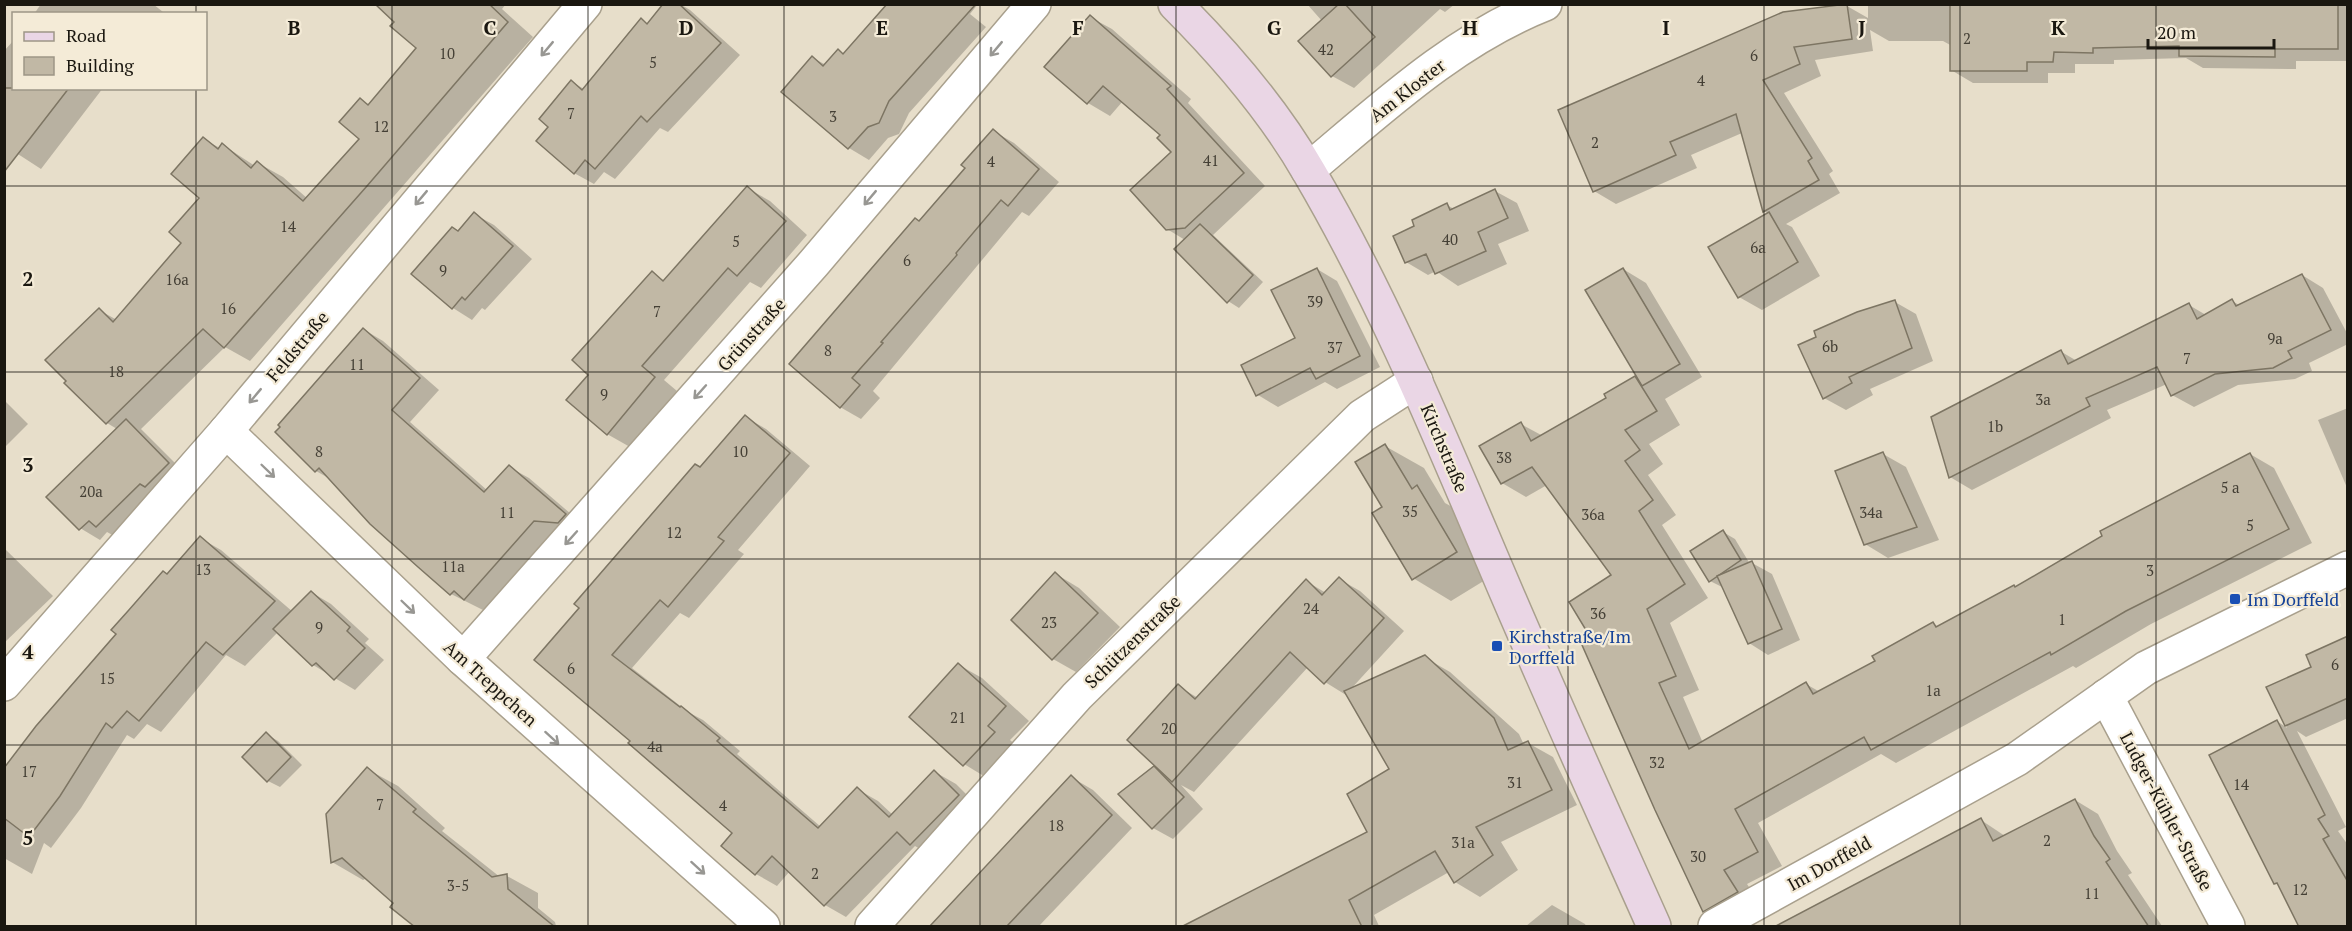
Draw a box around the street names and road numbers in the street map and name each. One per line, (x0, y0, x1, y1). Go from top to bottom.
street label: Am Kloster (1364, 53, 1450, 127)
street label: Grünstraße (712, 292, 790, 376)
street label: Feldstraße (260, 306, 334, 386)
street label: Kirchstraße (1416, 400, 1474, 496)
street label: Schützenstraße (1079, 589, 1185, 693)
street label: Am Treppchen (439, 635, 543, 732)
street label: Ludger-Kühler-Straße (2115, 728, 2219, 894)
street label: Im Dorffeld (1783, 830, 1875, 896)

